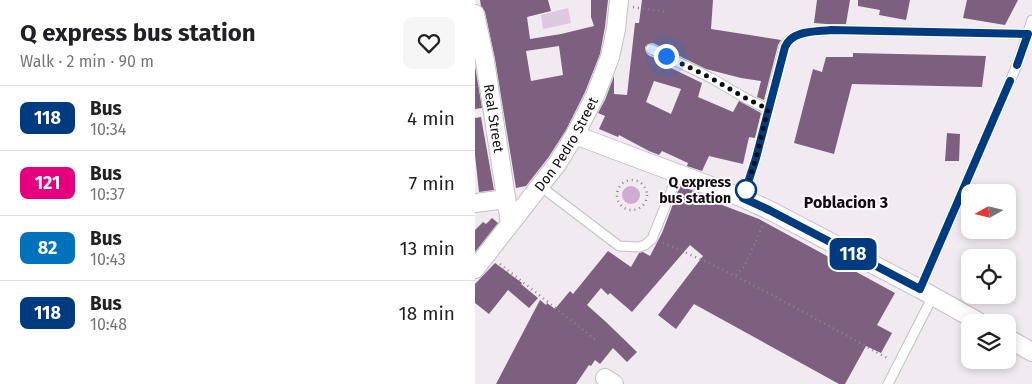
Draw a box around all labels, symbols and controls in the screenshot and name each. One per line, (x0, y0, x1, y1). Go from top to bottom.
button: heart (403, 17, 455, 69)
text: Q express bus station (20, 19, 256, 47)
your location (654, 44, 679, 69)
text: Walk · 2 min · 90 m (20, 52, 154, 71)
street label: Real Street (480, 83, 508, 155)
street label: Don Pedro Street (531, 93, 602, 195)
text: Bus (90, 97, 122, 120)
text: 118 (34, 107, 61, 129)
text: 4 min (407, 107, 455, 130)
text: 10:34 (90, 120, 126, 139)
text: Bus (90, 162, 122, 185)
text: 121 (35, 172, 60, 194)
text: 7 min (409, 172, 455, 195)
place label: Q express bus station (659, 174, 731, 207)
marker: Q express bus station (735, 179, 757, 201)
north arrow (961, 184, 1016, 239)
map controls (961, 184, 1016, 369)
text: 10:37 (90, 185, 125, 204)
district label: Poblacion 3 (804, 193, 888, 212)
text: Bus (90, 227, 122, 250)
text: 82 (38, 237, 57, 259)
text: 13 min (399, 237, 455, 260)
line badge: 118 (824, 238, 882, 270)
text: 118 (840, 243, 866, 265)
button: locate (961, 249, 1016, 304)
text: 10:43 (90, 250, 126, 269)
text: Bus (90, 292, 122, 315)
text: 118 (34, 302, 61, 324)
text: 18 min (398, 302, 455, 325)
button: layers (961, 314, 1016, 369)
text: 10:48 (90, 315, 127, 334)

